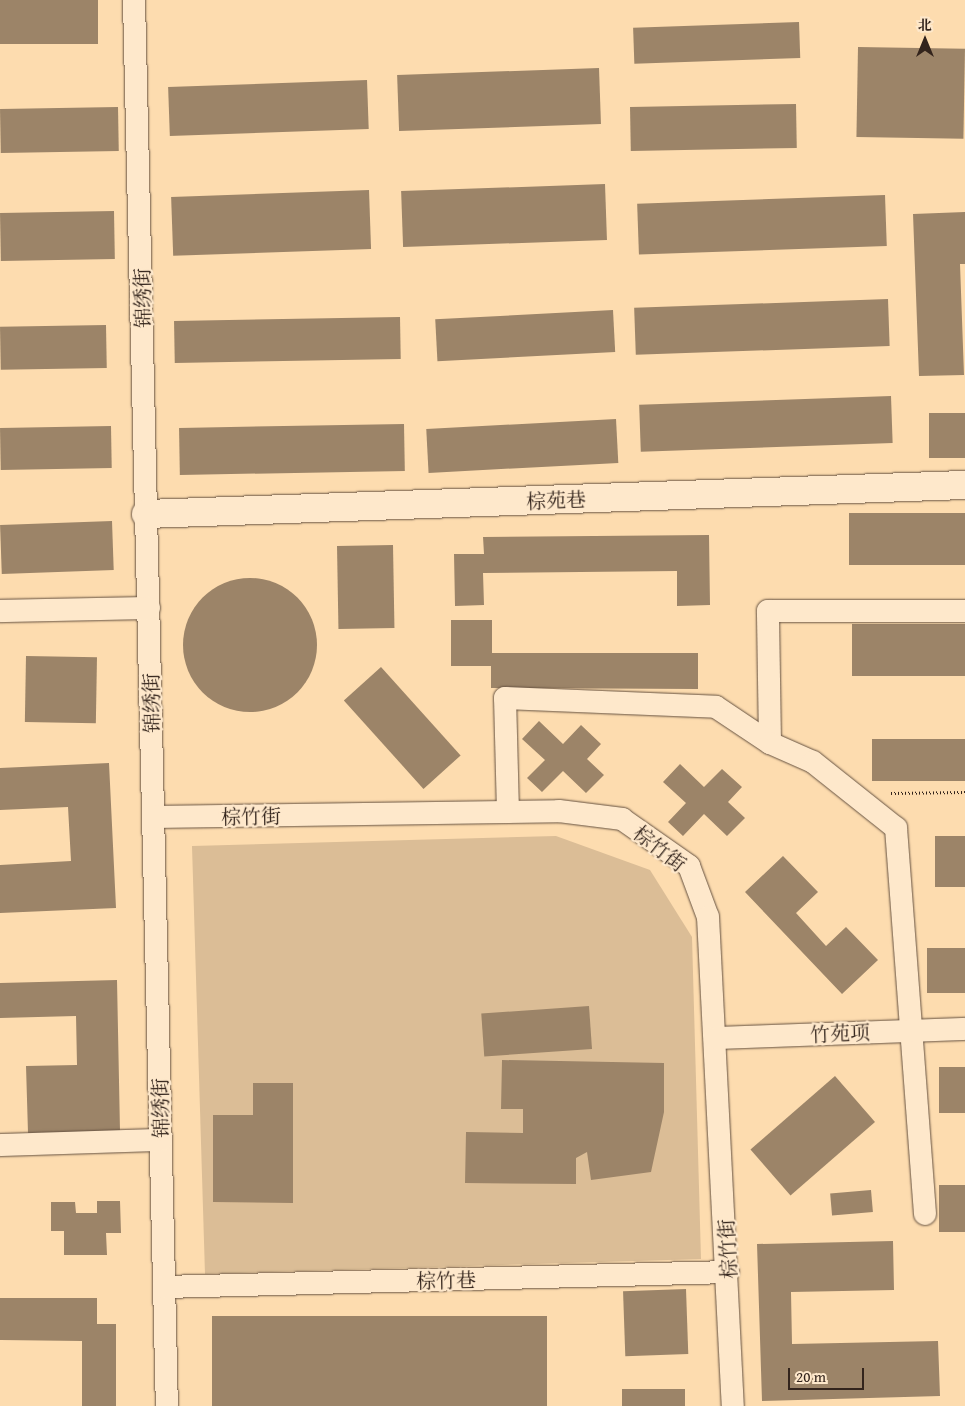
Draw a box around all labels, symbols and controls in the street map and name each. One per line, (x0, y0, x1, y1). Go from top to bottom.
north arrow (900, 15, 950, 65)
text: 北 (918, 15, 932, 35)
street label: 锦绣街 (129, 268, 155, 328)
street label: 棕苑巷 (526, 487, 586, 513)
street label: 锦绣街 (138, 673, 164, 733)
street label: 棕竹街 (221, 803, 281, 829)
street label: 棕竹街 (629, 820, 691, 876)
street label: 竹苑项 (810, 1020, 870, 1046)
street label: 锦绣街 (147, 1078, 173, 1138)
street label: 棕竹街 (713, 1218, 741, 1280)
street label: 棕竹巷 (416, 1267, 476, 1293)
scale bar (790, 1358, 866, 1390)
text: 20 m (796, 1366, 826, 1387)

